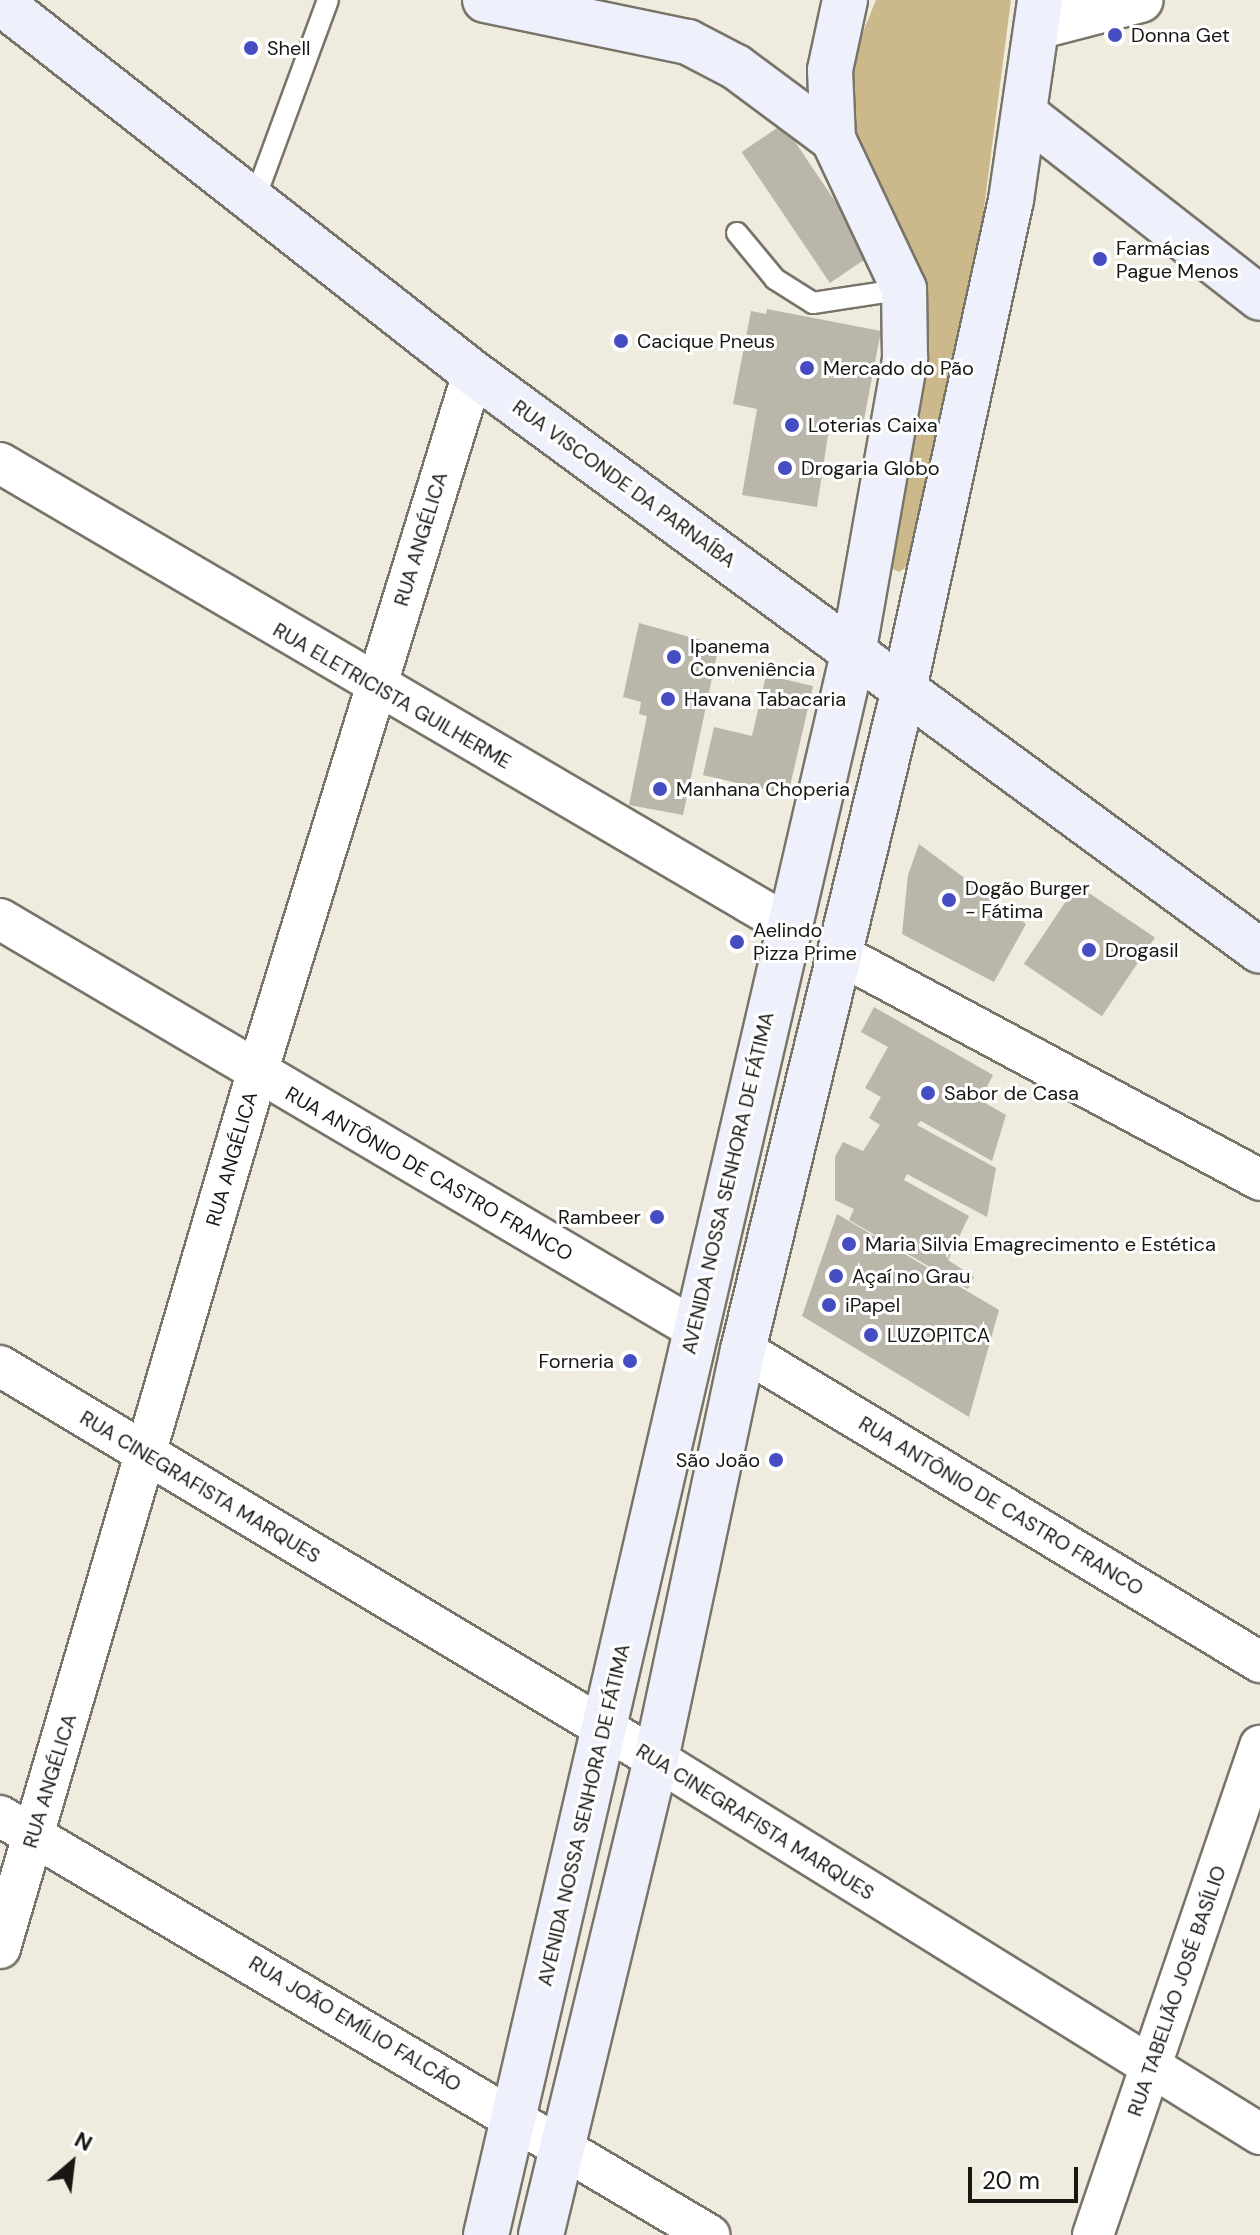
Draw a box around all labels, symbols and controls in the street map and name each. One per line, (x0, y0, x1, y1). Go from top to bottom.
place label: Donna Get (1131, 23, 1230, 47)
marker: Donna Get (1106, 26, 1124, 44)
place label: Shell (267, 36, 310, 60)
marker: Shell (242, 39, 260, 57)
place label: Farmácias Pague Menos (1116, 236, 1239, 283)
marker: Farmácias Pague Menos (1091, 250, 1109, 268)
place label: Cacique Pneus (637, 329, 775, 353)
marker: Cacique Pneus (612, 332, 630, 350)
place label: Mercado do Pão (823, 356, 974, 380)
marker: Mercado do Pão (798, 359, 816, 377)
street label: RUA VISCONDE DA PARNAÍBA (508, 395, 740, 573)
place label: Loterias Caixa (808, 413, 938, 437)
marker: Loterias Caixa (783, 416, 801, 434)
place label: Drogaria Globo (801, 456, 940, 480)
marker: Drogaria Globo (776, 459, 794, 477)
street label: RUA ANGÉLICA (389, 469, 453, 609)
street label: RUA ELETRICISTA GUILHERME (269, 618, 515, 774)
place label: Ipanema Conveniência (690, 634, 815, 681)
marker: Ipanema Conveniência (665, 648, 683, 666)
place label: Havana Tabacaria (684, 687, 846, 711)
marker: Havana Tabacaria (659, 690, 677, 708)
place label: Manhana Choperia (676, 777, 850, 801)
marker: Manhana Choperia (651, 780, 669, 798)
place label: Dogão Burger - Fátima (965, 876, 1090, 923)
marker: Dogão Burger - Fátima (940, 891, 958, 909)
place label: Aelindo Pizza Prime (753, 918, 857, 965)
marker: Aelindo Pizza Prime (728, 933, 746, 951)
place label: Drogasil (1105, 938, 1179, 962)
marker: Drogasil (1080, 941, 1098, 959)
street label: AVENIDA NOSSA SENHORA DE FÁTIMA (677, 1009, 779, 1357)
place label: Sabor de Casa (944, 1081, 1079, 1105)
street label: RUA ANTÔNIO DE CASTRO FRANCO (281, 1082, 577, 1266)
marker: Sabor de Casa (919, 1084, 937, 1102)
street label: RUA ANGÉLICA (201, 1089, 263, 1229)
place label: Rambeer (558, 1205, 641, 1229)
marker: Rambeer (648, 1208, 666, 1226)
place label: Maria Silvia Emagrecimento e Estética (865, 1232, 1216, 1256)
marker: Maria Silvia Emagrecimento e Estética (840, 1235, 858, 1253)
place label: Açaí no Grau (852, 1264, 970, 1288)
marker: Açaí no Grau (827, 1267, 845, 1285)
place label: iPapel (845, 1293, 900, 1317)
marker: iPapel (820, 1296, 838, 1314)
place label: LUZOPITCA (887, 1323, 990, 1347)
marker: LUZOPITCA (862, 1326, 880, 1344)
place label: Forneria (539, 1349, 614, 1373)
marker: Forneria (621, 1352, 639, 1370)
street label: RUA CINEGRAFISTA MARQUES (76, 1406, 324, 1568)
street label: RUA ANTÔNIO DE CASTRO FRANCO (854, 1411, 1148, 1601)
place label: São João (676, 1448, 760, 1472)
marker: São João (767, 1451, 785, 1469)
street label: AVENIDA NOSSA SENHORA DE FÁTIMA (533, 1641, 635, 1989)
street label: RUA ANGÉLICA (18, 1711, 82, 1851)
street label: RUA CINEGRAFISTA MARQUES (632, 1739, 878, 1905)
street label: RUA TABELIÃO JOSÉ BASÍLIO (1123, 1862, 1231, 2120)
street label: RUA JOÃO EMÍLIO FALCÃO (245, 1951, 465, 2097)
north arrow (32, 2123, 112, 2203)
text: N (70, 2125, 97, 2158)
scale bar (972, 2151, 1082, 2201)
text: 20 m (982, 2165, 1040, 2196)

